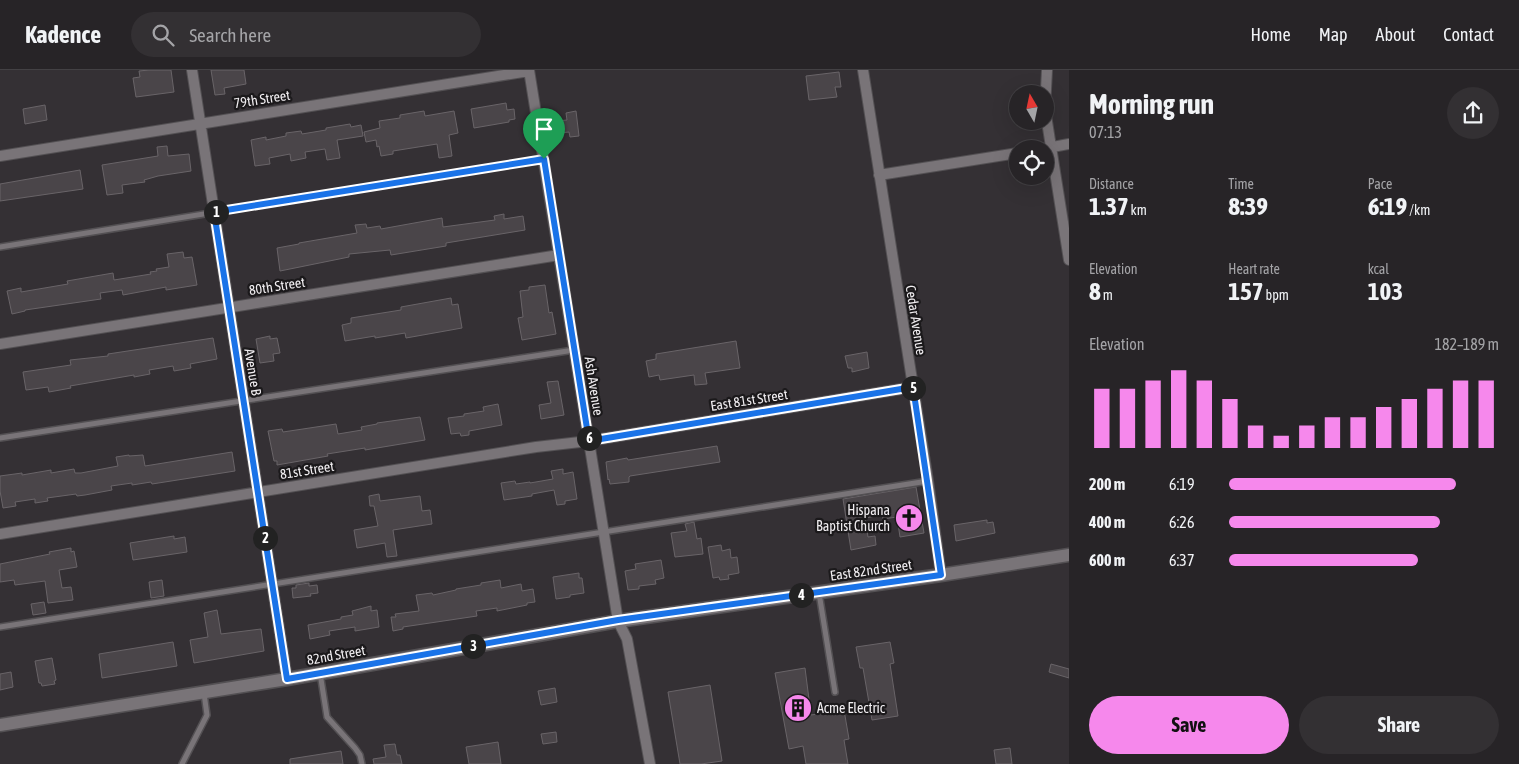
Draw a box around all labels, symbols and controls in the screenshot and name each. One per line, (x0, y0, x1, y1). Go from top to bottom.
search box (131, 12, 481, 57)
text: Kadence (25, 21, 101, 48)
icon: search (149, 21, 177, 49)
text: Search here (189, 24, 271, 46)
text: Home (1251, 24, 1291, 45)
text: Map (1319, 24, 1348, 45)
text: About (1376, 24, 1415, 45)
text: Contact (1443, 24, 1494, 45)
north arrow (1009, 85, 1054, 130)
map controls (1009, 85, 1054, 185)
street label: 79th Street (233, 87, 291, 111)
button: share (1447, 87, 1499, 139)
text: Morning run (1089, 88, 1214, 120)
pin (523, 108, 565, 159)
icon: arrive (530, 115, 558, 143)
text: 07:13 (1089, 123, 1122, 141)
button: locate (1009, 140, 1054, 185)
text: Distance (1089, 176, 1134, 192)
text: Time (1228, 176, 1254, 192)
text: Pace (1368, 176, 1392, 192)
text: 1.37 (1089, 192, 1129, 220)
text: 8:39 (1228, 192, 1268, 220)
text: 6:19 (1368, 192, 1407, 220)
pin: 1 (204, 200, 228, 224)
text: km (1129, 202, 1147, 218)
text: /km (1407, 202, 1430, 218)
text: 1 (213, 204, 220, 220)
text: Elevation (1089, 261, 1138, 277)
text: Heart rate (1228, 261, 1280, 277)
text: kcal (1368, 261, 1389, 277)
street label: 80th Street (248, 274, 306, 298)
text: 8 (1089, 277, 1101, 305)
text: 157 (1228, 277, 1264, 305)
text: 103 (1368, 277, 1403, 305)
street label: Cedar Avenue (903, 284, 929, 356)
text: m (1101, 287, 1113, 303)
text: bpm (1264, 287, 1289, 303)
text: Elevation (1089, 335, 1144, 353)
text: 182–189 m (1435, 335, 1499, 353)
street label: Avenue B (241, 347, 265, 397)
street label: Ash Avenue (581, 355, 607, 417)
pin: 5 (900, 376, 926, 400)
text: 5 (910, 380, 917, 396)
street label: East 81st Street (709, 386, 789, 414)
pin: 6 (576, 426, 602, 450)
text: 6 (586, 430, 593, 446)
street label: 81st Street (279, 458, 335, 482)
text: 200 m (1089, 475, 1125, 493)
text: 6:19 (1169, 475, 1194, 493)
place label: Hispana Baptist Church (816, 502, 890, 534)
church icon: Hispana Baptist Church (894, 503, 924, 533)
text: 400 m (1089, 513, 1125, 531)
text: 6:26 (1169, 513, 1194, 531)
pin: 2 (252, 526, 278, 550)
text: 2 (262, 530, 269, 546)
text: 600 m (1089, 551, 1125, 569)
text: 6:37 (1169, 551, 1194, 569)
street label: East 82nd Street (829, 556, 913, 584)
pin: 4 (788, 582, 814, 608)
text: 4 (798, 587, 805, 603)
pin: 3 (460, 634, 486, 658)
text: 3 (470, 638, 477, 654)
street label: 82nd Street (305, 642, 367, 668)
building icon: Acme Electric (783, 693, 813, 723)
button: Save (1089, 696, 1289, 754)
button: Share (1299, 696, 1499, 754)
place label: Acme Electric (817, 700, 886, 716)

